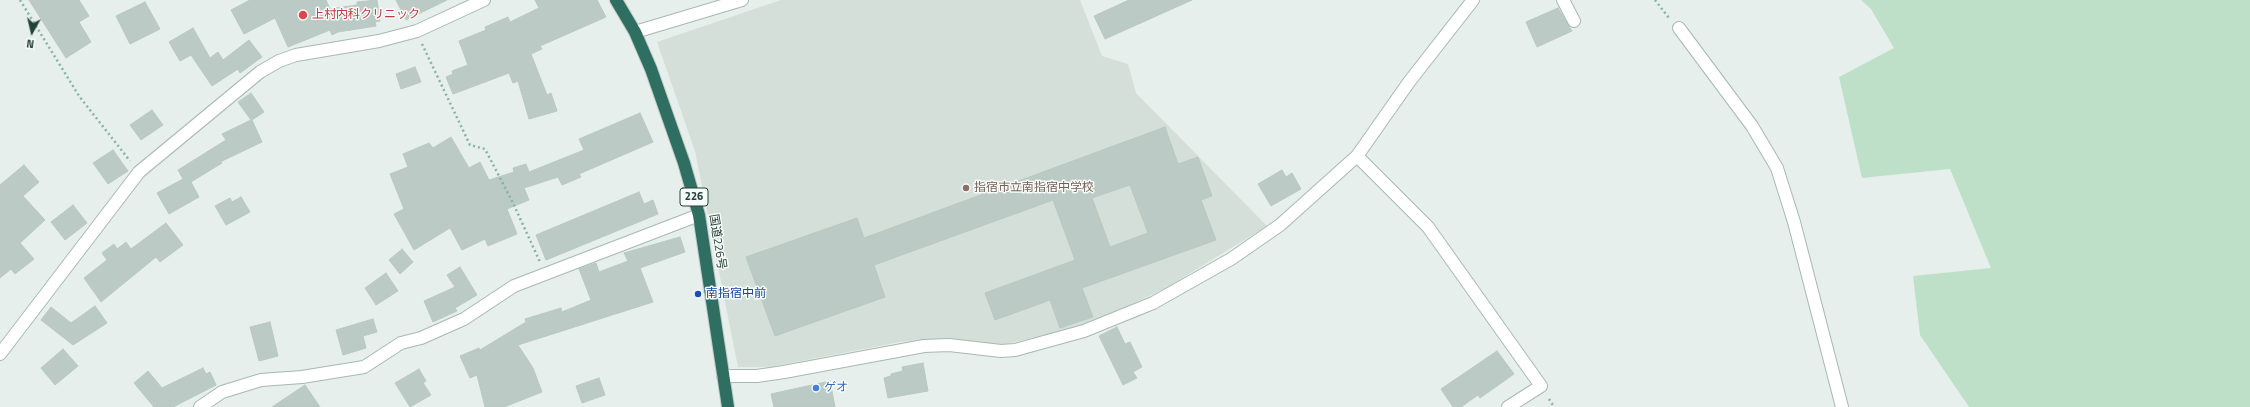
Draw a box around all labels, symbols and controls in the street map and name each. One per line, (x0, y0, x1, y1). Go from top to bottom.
place label: 上村内科クリニック (312, 8, 420, 22)
marker: 上村内科クリニック (297, 9, 309, 21)
north arrow (12, 12, 52, 52)
text: N (25, 35, 35, 52)
place label: 指宿市立南指宿中学校 (974, 181, 1094, 195)
marker: 指宿市立南指宿中学校 (961, 183, 971, 193)
road number: 226 (680, 188, 708, 206)
street label: 国道226号 (705, 213, 729, 271)
place label: 南指宿中前 (706, 287, 766, 301)
marker: 南指宿中前 (693, 289, 703, 299)
place label: ゲオ (824, 381, 848, 395)
marker: ゲオ (811, 383, 821, 393)

